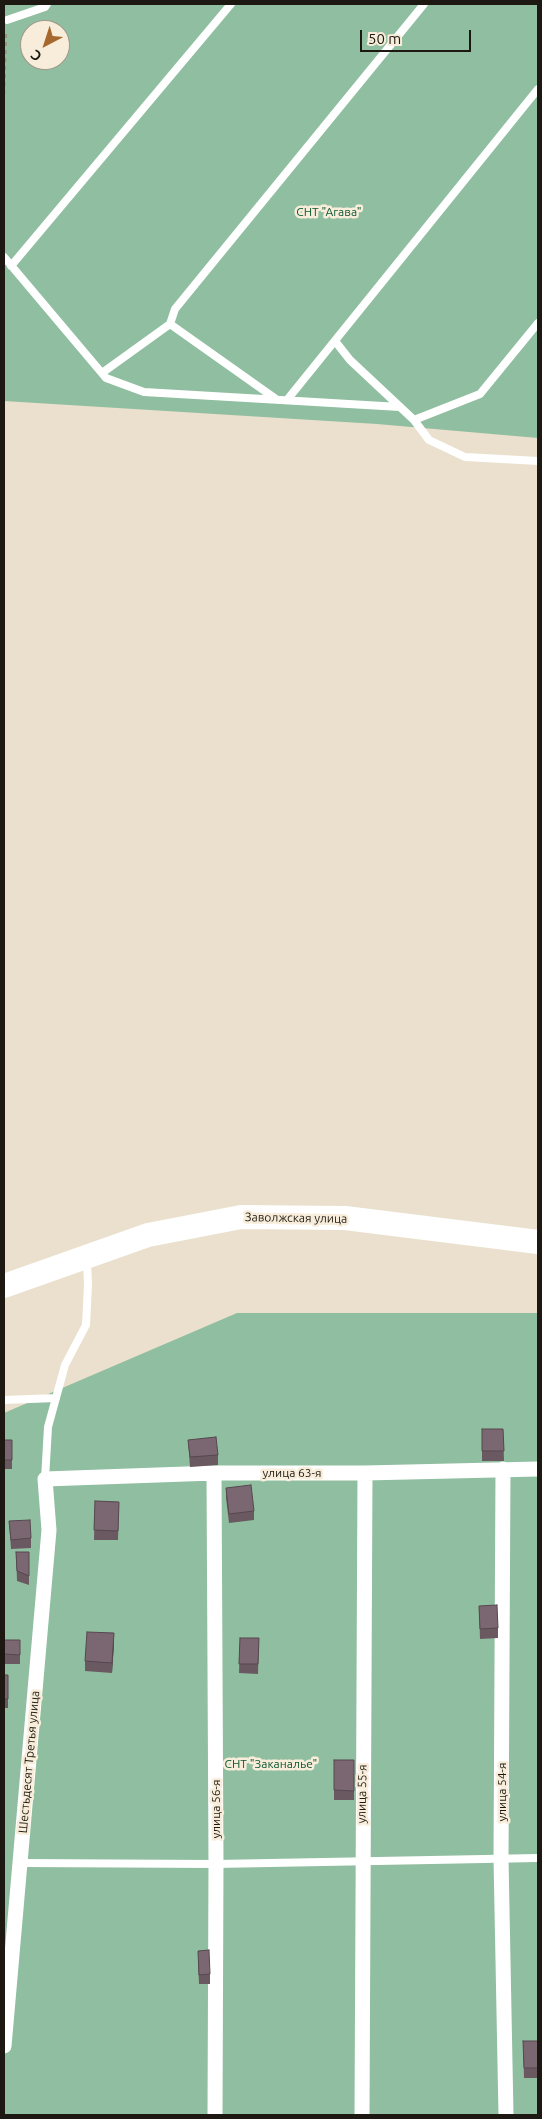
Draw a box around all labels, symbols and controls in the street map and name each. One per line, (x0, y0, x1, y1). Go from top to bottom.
north arrow (20, 20, 70, 70)
scale bar (362, 20, 473, 52)
text: 50 m (368, 30, 401, 47)
text: С (27, 47, 45, 65)
park label: СНТ "Агава" (296, 205, 362, 219)
street label: Заволжская улица (245, 1210, 347, 1226)
street label: улица 63-я (262, 1466, 322, 1480)
street label: Шестьдесят Третья улица (16, 1690, 42, 1834)
park label: СНТ "Заканалье" (225, 1757, 317, 1771)
street label: улица 54-я (495, 1762, 509, 1822)
street label: улица 55-я (354, 1764, 370, 1824)
street label: улица 56-я (209, 1779, 223, 1839)

